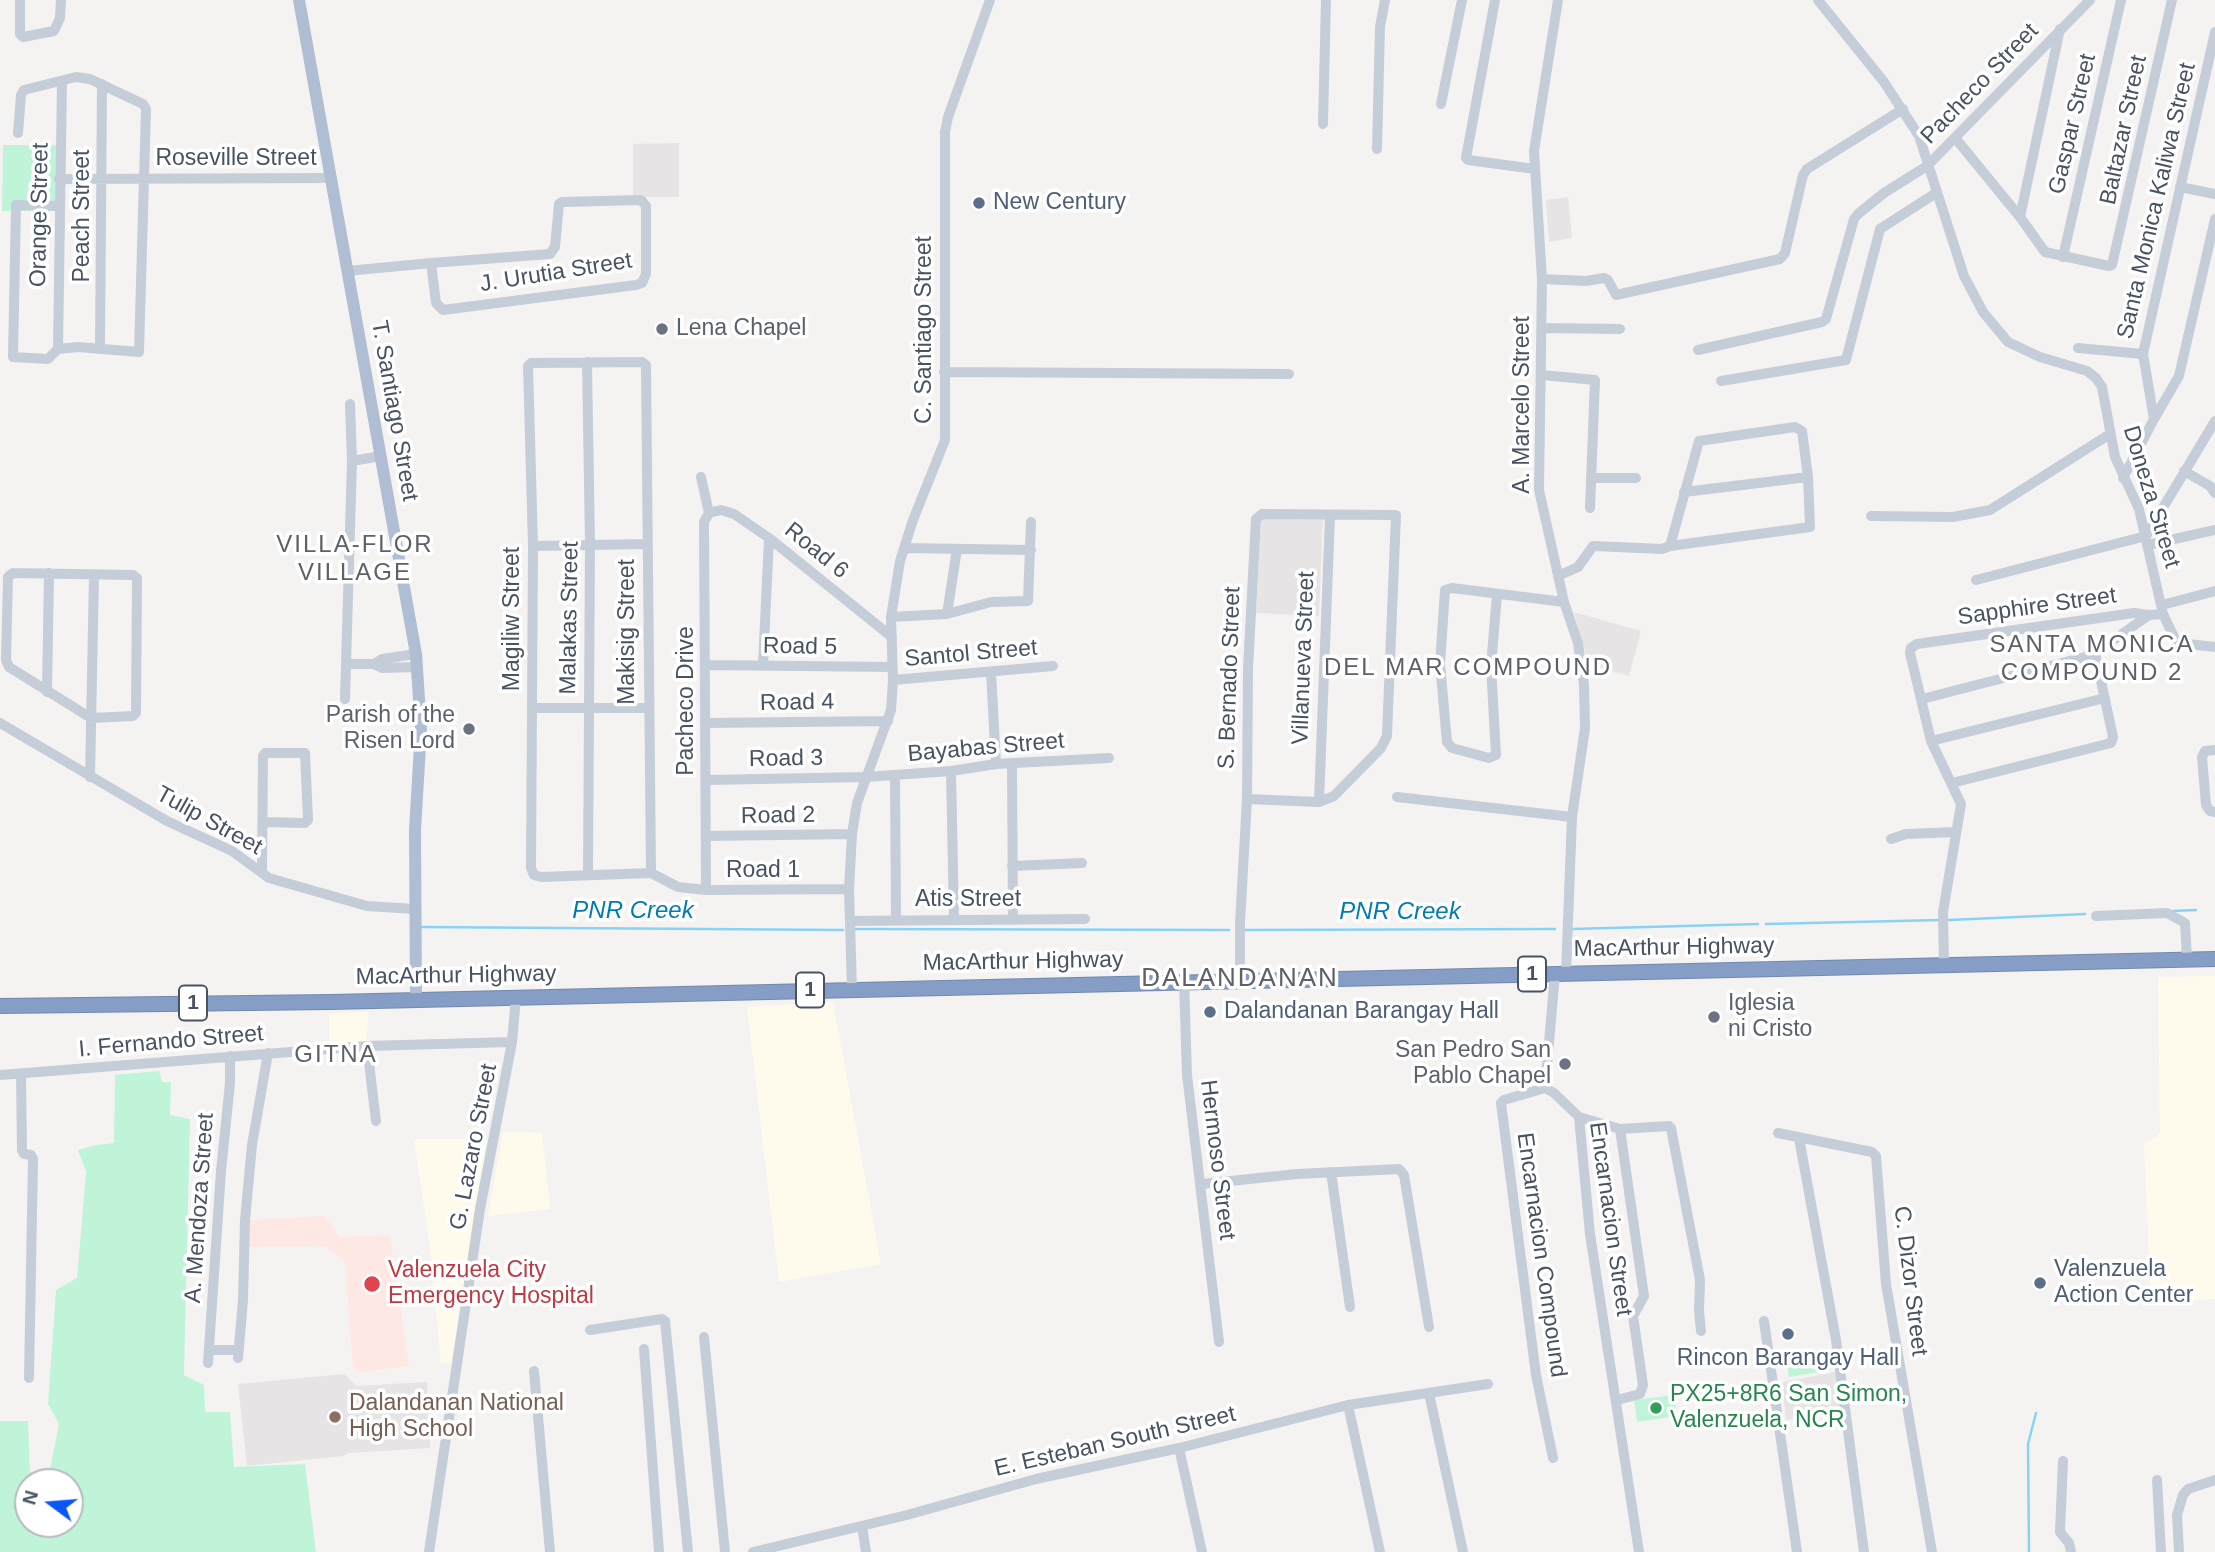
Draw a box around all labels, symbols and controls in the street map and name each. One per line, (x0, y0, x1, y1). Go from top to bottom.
street label: Pacheco Street (1915, 18, 2045, 150)
street label: Gaspar Street (2043, 51, 2103, 197)
street label: Baltazar Street (2095, 53, 2153, 207)
street label: Santa Monica Kaliwa Street (2112, 60, 2202, 342)
street label: Orange Street (25, 143, 55, 287)
street label: Roseville Street (155, 145, 317, 173)
street label: Peach Street (69, 150, 97, 282)
place label: New Century (993, 189, 1126, 217)
marker: New Century (971, 195, 987, 211)
street label: C. Santiago Street (911, 236, 939, 424)
street label: J. Urutia Street (478, 247, 634, 299)
place label: Lena Chapel (676, 315, 806, 343)
street label: A. Marcelo Street (1509, 316, 1537, 494)
street label: T. Santiago Street (365, 319, 423, 503)
marker: Lena Chapel (654, 321, 670, 337)
street label: Doneza Street (2116, 423, 2186, 571)
street label: Road 6 (778, 517, 854, 585)
district label: VILLA-FLOR VILLAGE (278, 531, 432, 587)
street label: Malakas Street (555, 541, 585, 695)
street label: Magiliw Street (499, 547, 527, 691)
street label: Makisig Street (614, 559, 642, 705)
street label: Villanueva Street (1287, 571, 1321, 745)
street label: Sapphire Street (1956, 582, 2118, 632)
street label: S. Bernado Street (1213, 586, 1247, 770)
street label: Pacheco Drive (673, 626, 701, 776)
district label: SANTA MONICA COMPOUND 2 (1991, 631, 2193, 687)
street label: Road 5 (763, 633, 837, 661)
street label: Santol Street (904, 634, 1038, 674)
district label: DEL MAR COMPOUND (1326, 654, 1610, 682)
street label: Road 4 (760, 689, 834, 717)
place label: Parish of the Risen Lord (326, 702, 455, 756)
marker: Parish of the Risen Lord (461, 721, 477, 737)
street label: Bayabas Street (906, 727, 1066, 769)
street label: Road 3 (749, 745, 823, 773)
street label: Tulip Street (151, 781, 267, 861)
street label: Road 2 (741, 802, 815, 830)
street label: Road 1 (726, 857, 800, 885)
street label: Atis Street (915, 886, 1021, 914)
water label: PNR Creek (572, 897, 694, 925)
water label: PNR Creek (1339, 898, 1461, 926)
street label: MacArthur Highway (1573, 932, 1775, 964)
street label: MacArthur Highway (922, 946, 1124, 978)
road number: 1 (1518, 956, 1546, 992)
street label: MacArthur Highway (355, 960, 557, 992)
district label: DALANDANAN (1142, 963, 1338, 995)
road number: 1 (796, 972, 824, 1007)
road number: 1 (179, 986, 207, 1020)
place label: Iglesia ni Cristo (1728, 990, 1812, 1044)
place label: Dalandanan Barangay Hall (1224, 998, 1499, 1026)
marker: Dalandanan Barangay Hall (1202, 1004, 1218, 1020)
marker: Iglesia ni Cristo (1706, 1009, 1722, 1025)
street label: I. Fernando Street (77, 1020, 265, 1064)
place label: San Pedro San Pablo Chapel (1395, 1037, 1551, 1091)
district label: GITNA (295, 1041, 377, 1069)
marker: San Pedro San Pablo Chapel (1557, 1056, 1573, 1072)
street label: G. Lazaro Street (444, 1062, 504, 1232)
street label: Hermoso Street (1193, 1078, 1241, 1242)
street label: A. Mendoza Street (180, 1112, 220, 1304)
street label: Encarnacion Street (1583, 1120, 1637, 1318)
street label: Encarnacion Compound (1510, 1131, 1572, 1379)
street label: C. Dizor Street (1887, 1204, 1933, 1358)
place label: Valenzuela Action Center (2054, 1256, 2193, 1310)
place label: Valenzuela City Emergency Hospital (388, 1257, 594, 1311)
marker: Valenzuela City Emergency Hospital (362, 1274, 382, 1294)
marker: Valenzuela Action Center (2032, 1275, 2048, 1291)
marker: Rincon Barangay Hall (1780, 1326, 1796, 1342)
place label: Rincon Barangay Hall (1677, 1345, 1899, 1373)
place label: PX25+8R6 San Simon, Valenzuela, NCR (1670, 1381, 1907, 1435)
place label: Dalandanan National High School (349, 1390, 564, 1444)
marker: PX25+8R6 San Simon, Valenzuela, NCR (1648, 1400, 1664, 1416)
street label: E. Esteban South Street (992, 1401, 1238, 1483)
marker: Dalandanan National High School (327, 1409, 343, 1425)
north arrow (14, 1468, 84, 1538)
text: N (18, 1488, 42, 1507)

